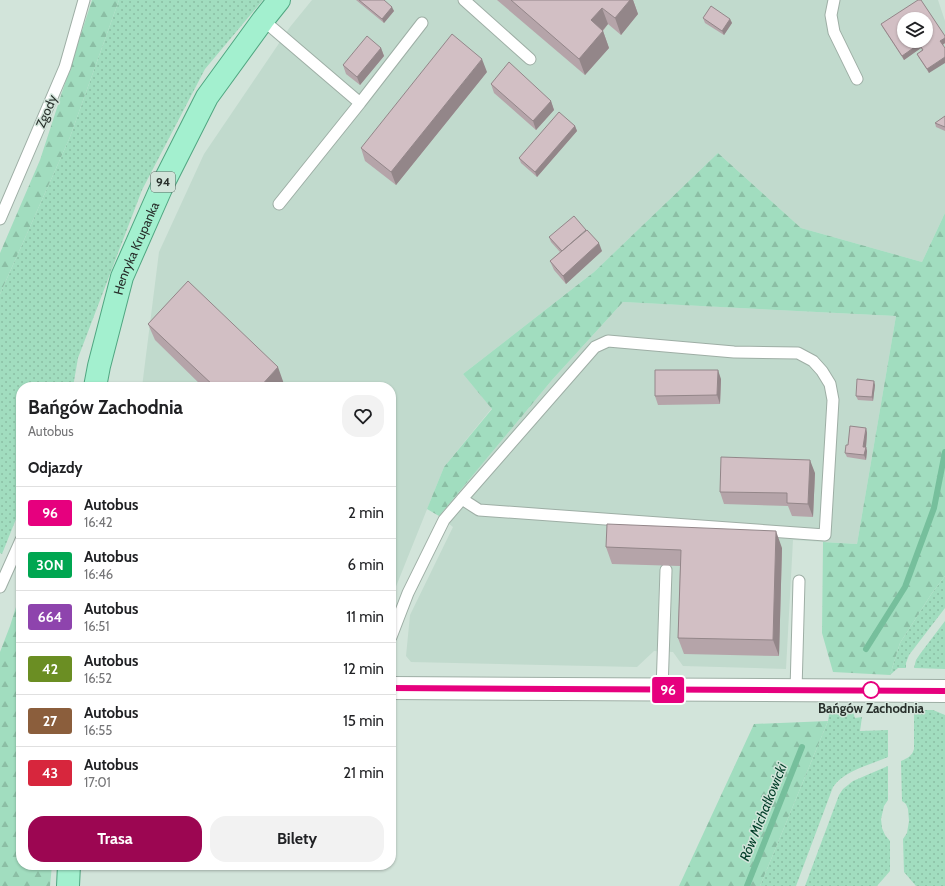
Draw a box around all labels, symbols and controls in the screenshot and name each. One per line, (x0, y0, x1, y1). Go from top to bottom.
map controls (897, 12, 933, 48)
button: layers (897, 12, 933, 48)
street label: Zgody (32, 92, 60, 130)
road number: 94 (151, 172, 175, 192)
street label: Henryka Krupanka (110, 198, 163, 297)
button: heart (342, 395, 384, 437)
text: Bańgów Zachodnia (28, 396, 183, 419)
text: Autobus (28, 423, 74, 439)
text: Odjazdy (28, 459, 83, 477)
text: Autobus (84, 496, 138, 514)
text: 96 (42, 504, 58, 522)
text: 2 min (348, 504, 384, 522)
text: 16:42 (84, 514, 113, 530)
text: Autobus (84, 548, 138, 566)
text: 30N (36, 556, 64, 574)
text: 6 min (347, 556, 384, 574)
text: 16:46 (84, 566, 113, 582)
text: Autobus (84, 600, 138, 618)
text: 664 (38, 608, 62, 626)
text: 11 min (346, 608, 384, 626)
text: 16:51 (84, 618, 110, 634)
text: Autobus (84, 652, 138, 670)
text: 42 (42, 660, 58, 678)
text: 12 min (343, 660, 384, 678)
text: 16:52 (84, 670, 112, 686)
line badge: 96 (650, 677, 686, 703)
text: 96 (660, 681, 676, 699)
marker: Bańgów Zachodnia (862, 681, 880, 699)
place label: Bańgów Zachodnia (818, 700, 925, 716)
text: Autobus (84, 704, 138, 722)
text: 27 (43, 712, 57, 730)
text: 15 min (343, 712, 384, 730)
text: 16:55 (84, 722, 112, 738)
text: Autobus (84, 756, 138, 774)
water label: Rów Michałkowicki (735, 759, 791, 864)
text: 43 (42, 764, 58, 782)
text: 21 min (343, 764, 384, 782)
text: 17:01 (84, 774, 111, 790)
button: Trasa (28, 816, 202, 862)
button: Bilety (210, 816, 384, 862)

